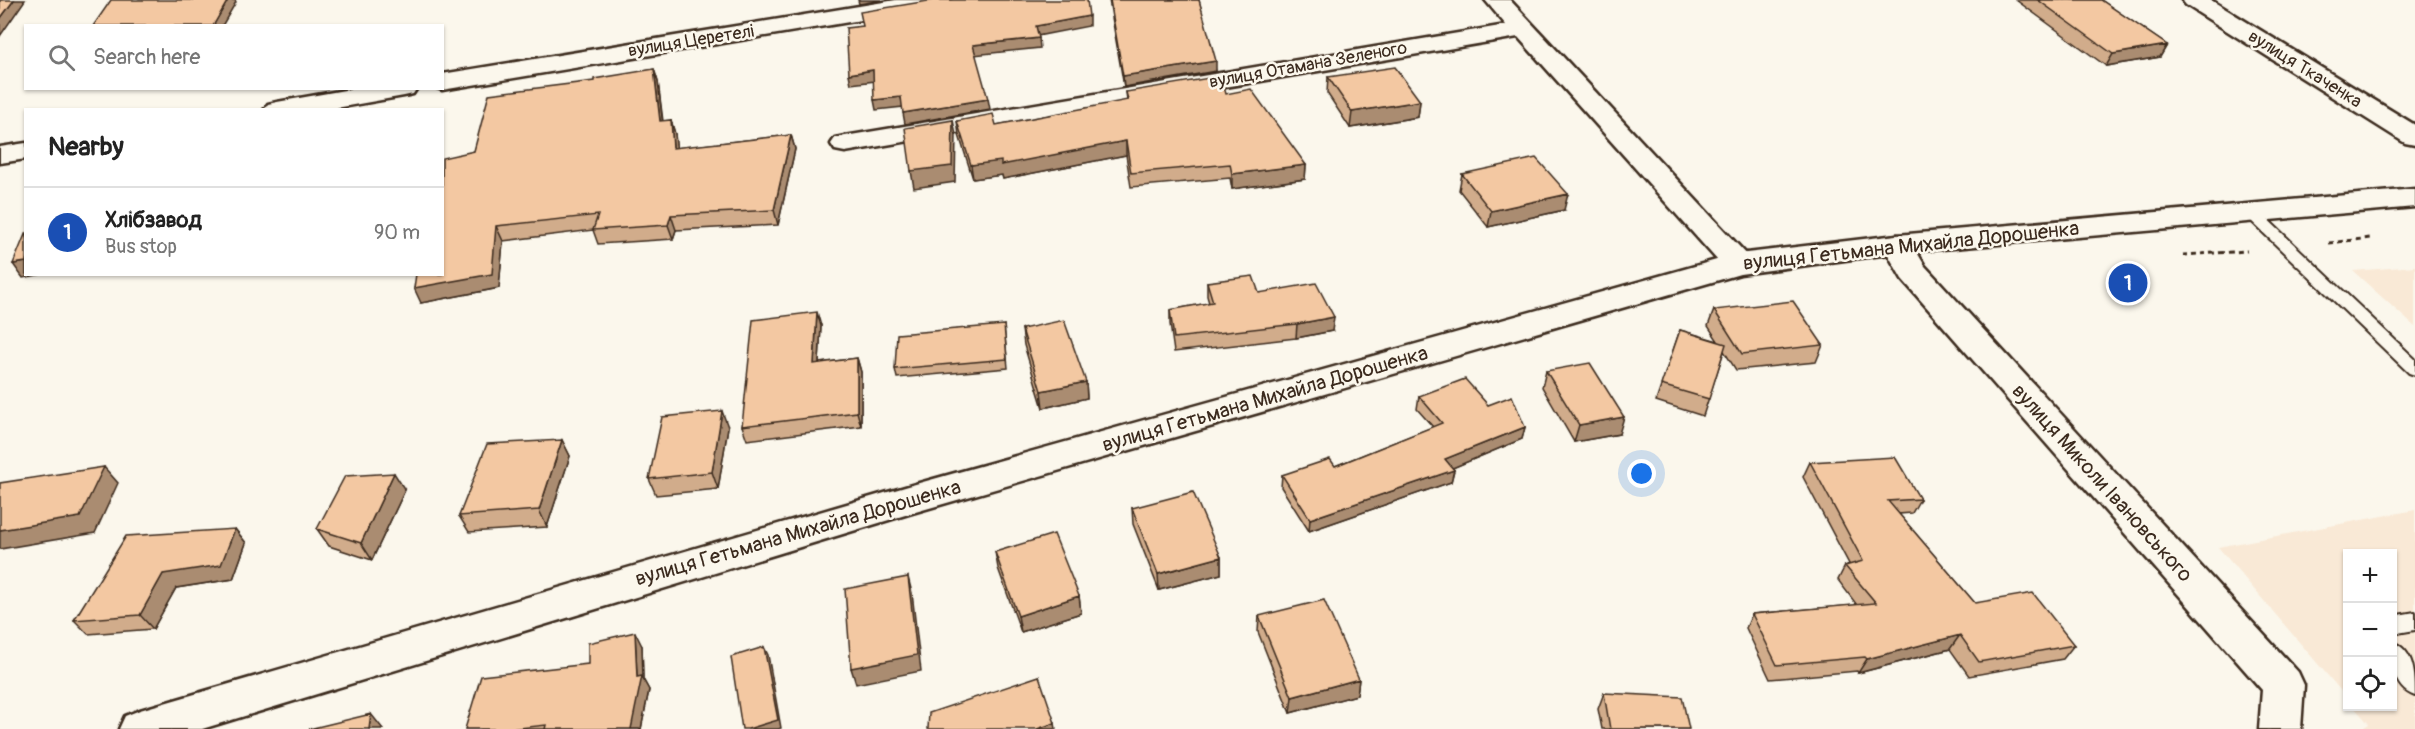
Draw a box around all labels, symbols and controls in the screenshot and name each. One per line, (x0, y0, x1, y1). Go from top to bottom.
street label: вулиця Церетелі (626, 20, 756, 62)
search box (24, 24, 444, 90)
street label: вулиця Ткаченка (2244, 25, 2366, 113)
street label: вулиця Отамана Зеленого (1207, 36, 1409, 94)
icon: search (45, 41, 78, 74)
text: Search here (93, 43, 200, 71)
text: Nearby (48, 131, 124, 163)
text: Хлібзавод (105, 206, 202, 234)
street label: вулиця Гетьмана Михайла Дорошенка (1742, 215, 2080, 277)
text: 1 (64, 220, 71, 245)
text: 90 m (374, 220, 420, 245)
text: Bus stop (105, 234, 177, 259)
pin: 1 (2108, 260, 2148, 306)
street label: вулиця Гетьмана Михайла Дорошенка (1099, 339, 1431, 459)
street label: вулиця Миколи Івановського (2006, 378, 2198, 588)
your location (1627, 459, 1656, 488)
street label: вулиця Гетьмана Михайла Дорошенка (632, 473, 964, 593)
map controls (2343, 549, 2397, 711)
button: + (2343, 549, 2397, 603)
button: − (2343, 603, 2397, 657)
button: locate (2343, 657, 2397, 711)

